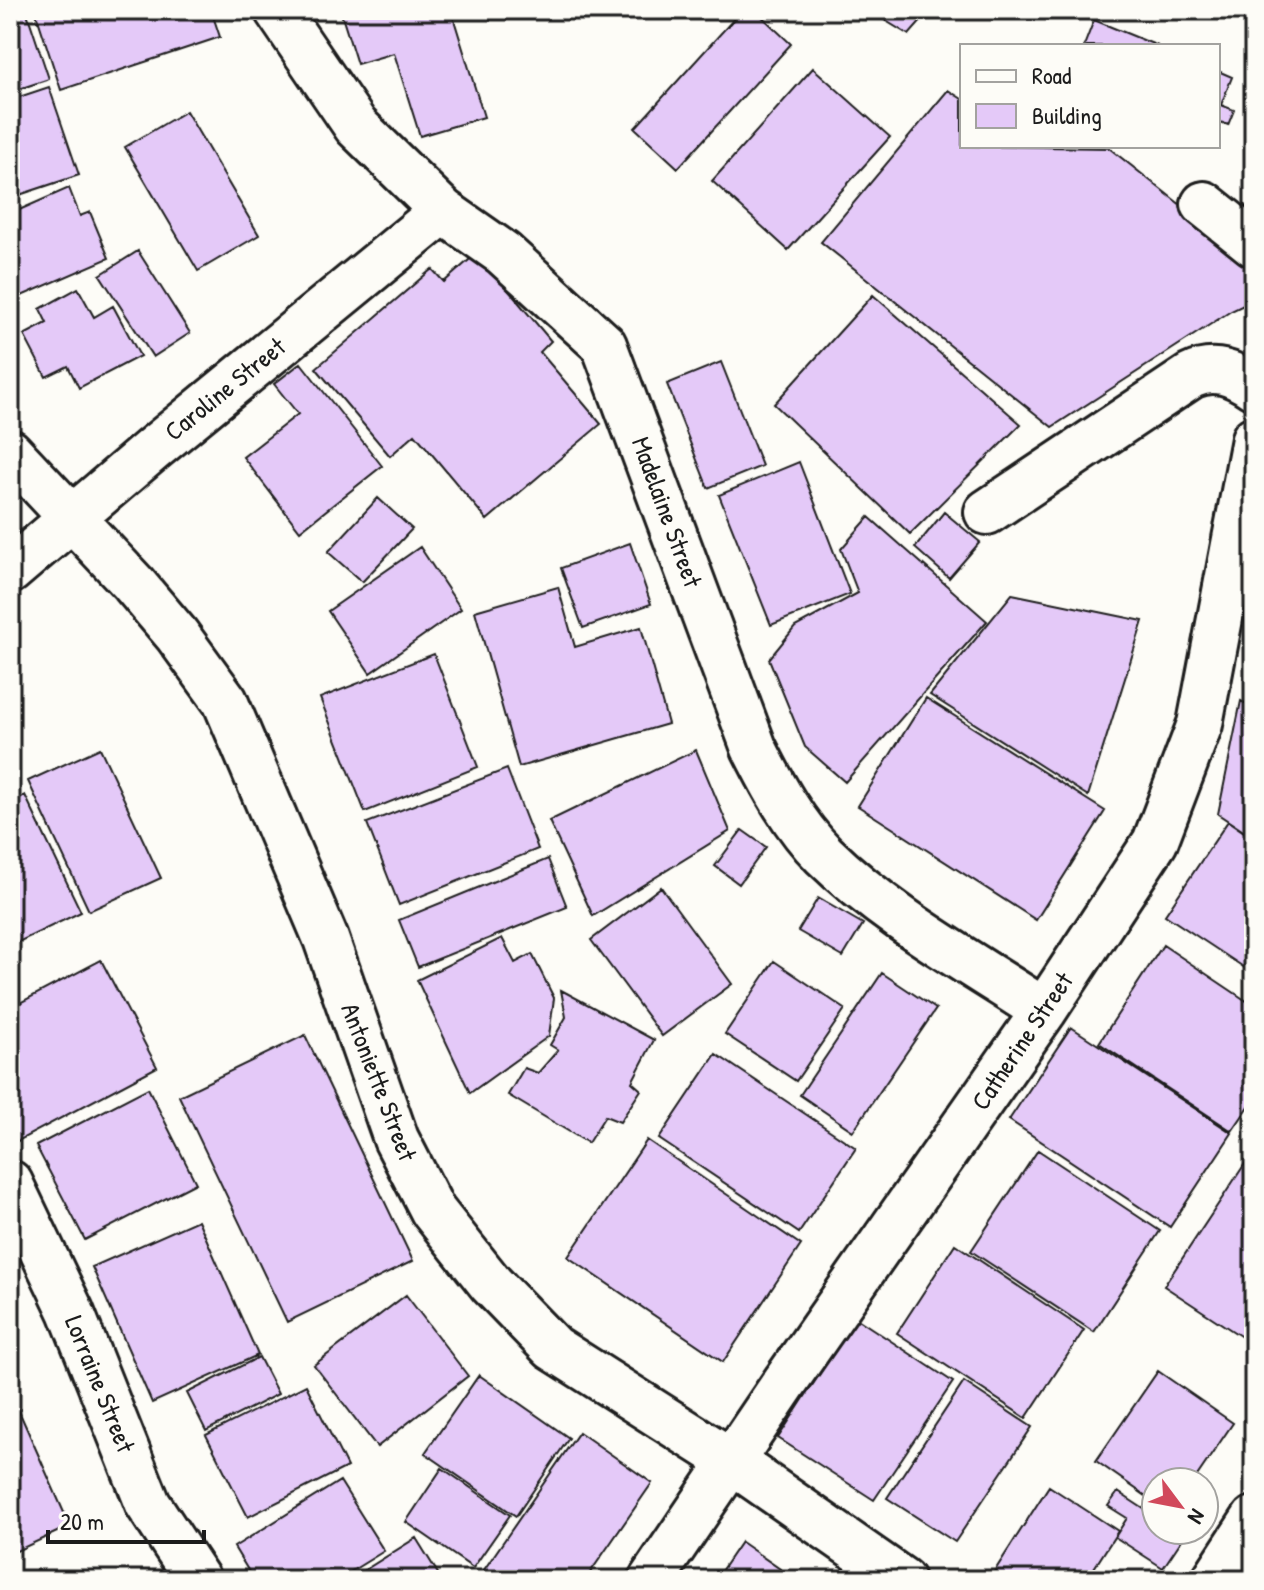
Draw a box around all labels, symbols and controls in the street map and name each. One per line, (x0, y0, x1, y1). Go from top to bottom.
legend (960, 44, 1220, 148)
text: Road (1032, 59, 1071, 91)
text: Building (1032, 99, 1102, 131)
street label: Caroline Street (157, 328, 293, 448)
street label: Madelaine Street (624, 432, 711, 593)
street label: Catherine Street (963, 964, 1081, 1116)
street label: Antoniette Street (333, 998, 426, 1167)
street label: Lorraine Street (57, 1310, 144, 1458)
north arrow (1140, 1466, 1220, 1546)
scale bar (48, 1494, 204, 1544)
text: N (1181, 1504, 1213, 1530)
text: 20 m (60, 1505, 104, 1537)

